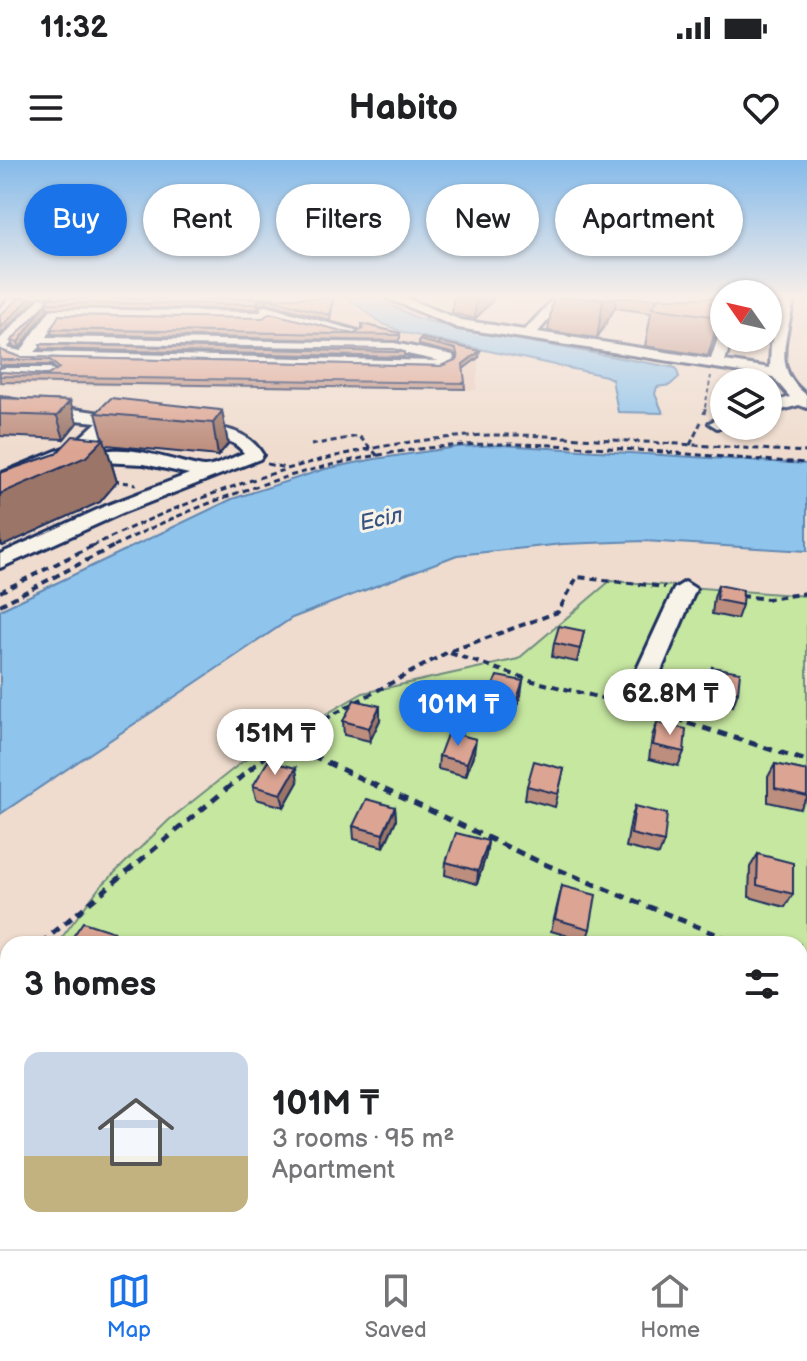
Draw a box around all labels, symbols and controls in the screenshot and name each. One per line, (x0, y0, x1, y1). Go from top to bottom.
text: 11:32 (40, 10, 108, 46)
icon: menu (24, 86, 68, 130)
icon: heart (739, 86, 783, 130)
text: Habito (349, 87, 458, 130)
chip: Buy (24, 184, 127, 256)
chip: Rent (143, 184, 260, 256)
chip: Filters (276, 184, 410, 256)
chip: New (426, 184, 539, 256)
chip: Apartment (555, 184, 743, 256)
north arrow (710, 280, 782, 352)
map controls (710, 280, 782, 440)
button: layers (710, 368, 782, 440)
water label: Есіл (357, 502, 406, 537)
pin: 62.8M ₸ (596, 669, 744, 737)
text: 62.8M ₸ (622, 679, 718, 710)
pin: 101M ₸ (393, 680, 523, 748)
text: 101M ₸ (417, 690, 499, 721)
pin: 151M ₸ (210, 709, 340, 777)
text: 151M ₸ (235, 719, 315, 750)
icon: filters (740, 962, 784, 1006)
text: 3 homes (24, 964, 156, 1005)
text: 101M ₸ (272, 1083, 379, 1124)
icon: home (88, 1084, 184, 1180)
text: 3 rooms · 95 m² (272, 1124, 454, 1155)
text: Apartment (272, 1155, 395, 1186)
tab: Map (107, 1269, 151, 1344)
tab: Saved (365, 1269, 427, 1344)
tab: Home (640, 1269, 700, 1344)

